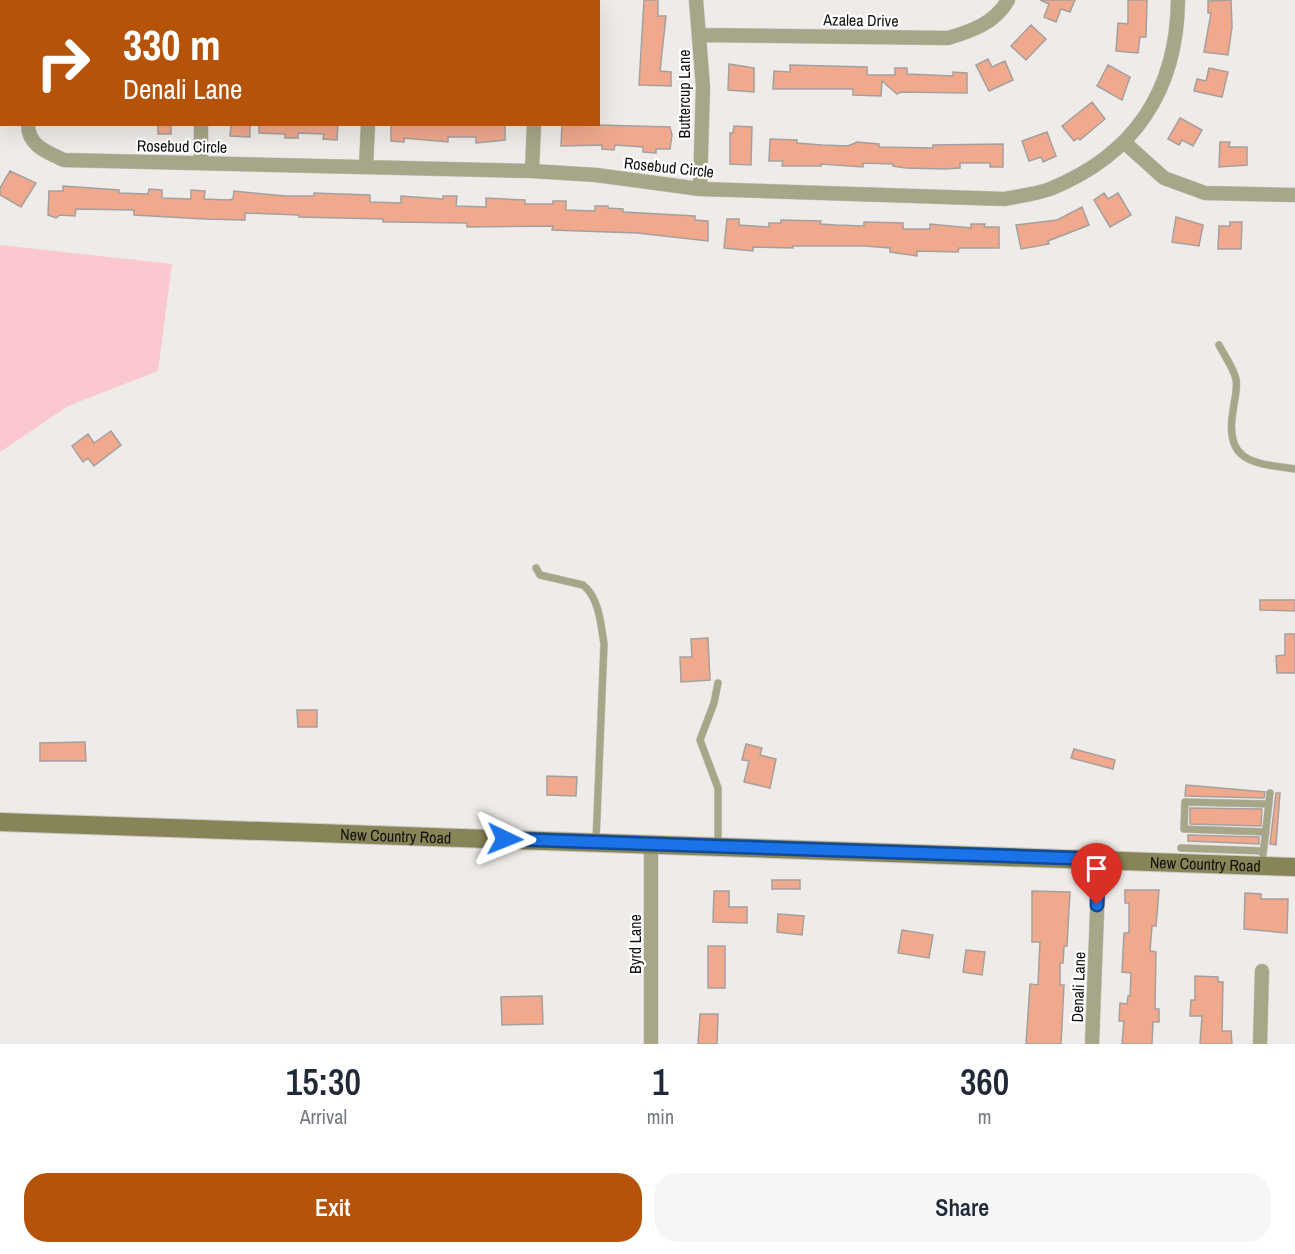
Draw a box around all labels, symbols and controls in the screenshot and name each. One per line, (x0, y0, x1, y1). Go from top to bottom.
street label: Azalea Drive (822, 8, 899, 32)
text: 330 m (123, 17, 221, 73)
icon: right (24, 24, 102, 102)
street label: Buttercup Lane (673, 50, 695, 139)
text: Denali Lane (123, 71, 242, 107)
street label: Rosebud Circle (137, 134, 227, 158)
street label: Rosebud Circle (623, 151, 715, 183)
position arrow (473, 807, 537, 871)
street label: New Country Road (340, 823, 452, 849)
pin (1071, 843, 1122, 905)
street label: New Country Road (1149, 851, 1261, 877)
icon: arrive (1080, 852, 1113, 885)
street label: Byrd Lane (624, 914, 646, 974)
street label: Denali Lane (1066, 951, 1090, 1023)
text: 15:30 (286, 1058, 361, 1106)
text: 1 (652, 1058, 669, 1106)
text: 360 (960, 1058, 1009, 1106)
text: Arrival (300, 1103, 347, 1130)
text: min (647, 1103, 674, 1130)
text: m (978, 1103, 991, 1130)
button: Exit (24, 1173, 642, 1242)
button: Share (654, 1173, 1271, 1242)

